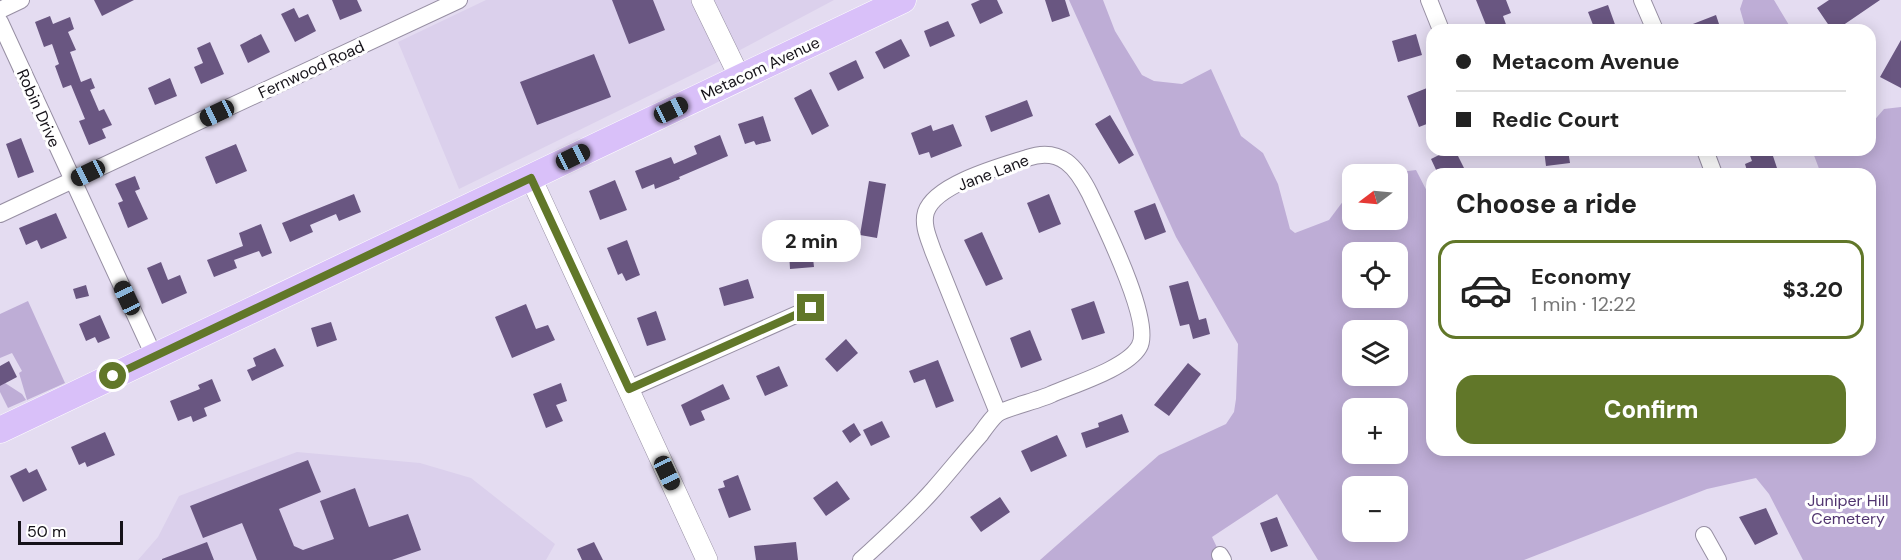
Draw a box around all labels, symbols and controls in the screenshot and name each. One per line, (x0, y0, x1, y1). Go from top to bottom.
street label: Metacom Avenue (697, 32, 823, 105)
street label: Fernwood Road (255, 36, 368, 103)
text: Metacom Avenue (1492, 47, 1680, 76)
street label: Robin Drive (12, 66, 65, 151)
car (651, 94, 691, 126)
car (197, 97, 237, 129)
text: Redic Court (1492, 105, 1619, 134)
car (553, 141, 593, 173)
street label: Jane Lane (955, 149, 1032, 196)
car (68, 157, 108, 189)
north arrow (1342, 164, 1408, 230)
map controls (1342, 164, 1408, 542)
text: Choose a ride (1456, 186, 1637, 221)
callout: 2 min (762, 221, 860, 263)
text: 2 min (785, 228, 838, 254)
button: locate (1342, 242, 1408, 308)
text: Economy (1531, 262, 1631, 291)
icon: car (1459, 263, 1513, 317)
text: $3.20 (1783, 275, 1843, 304)
car (111, 278, 143, 318)
text: 1 min · 12:22 (1531, 291, 1636, 317)
route end (797, 294, 824, 321)
button: layers (1342, 320, 1408, 386)
route start (99, 362, 126, 389)
button: Confirm (1456, 375, 1846, 444)
button: + (1342, 398, 1408, 464)
car (651, 453, 683, 493)
button: − (1342, 476, 1408, 542)
park label: Juniper Hill Cemetery (1807, 490, 1889, 529)
scale bar (18, 518, 123, 546)
text: 50 m (27, 521, 66, 542)

